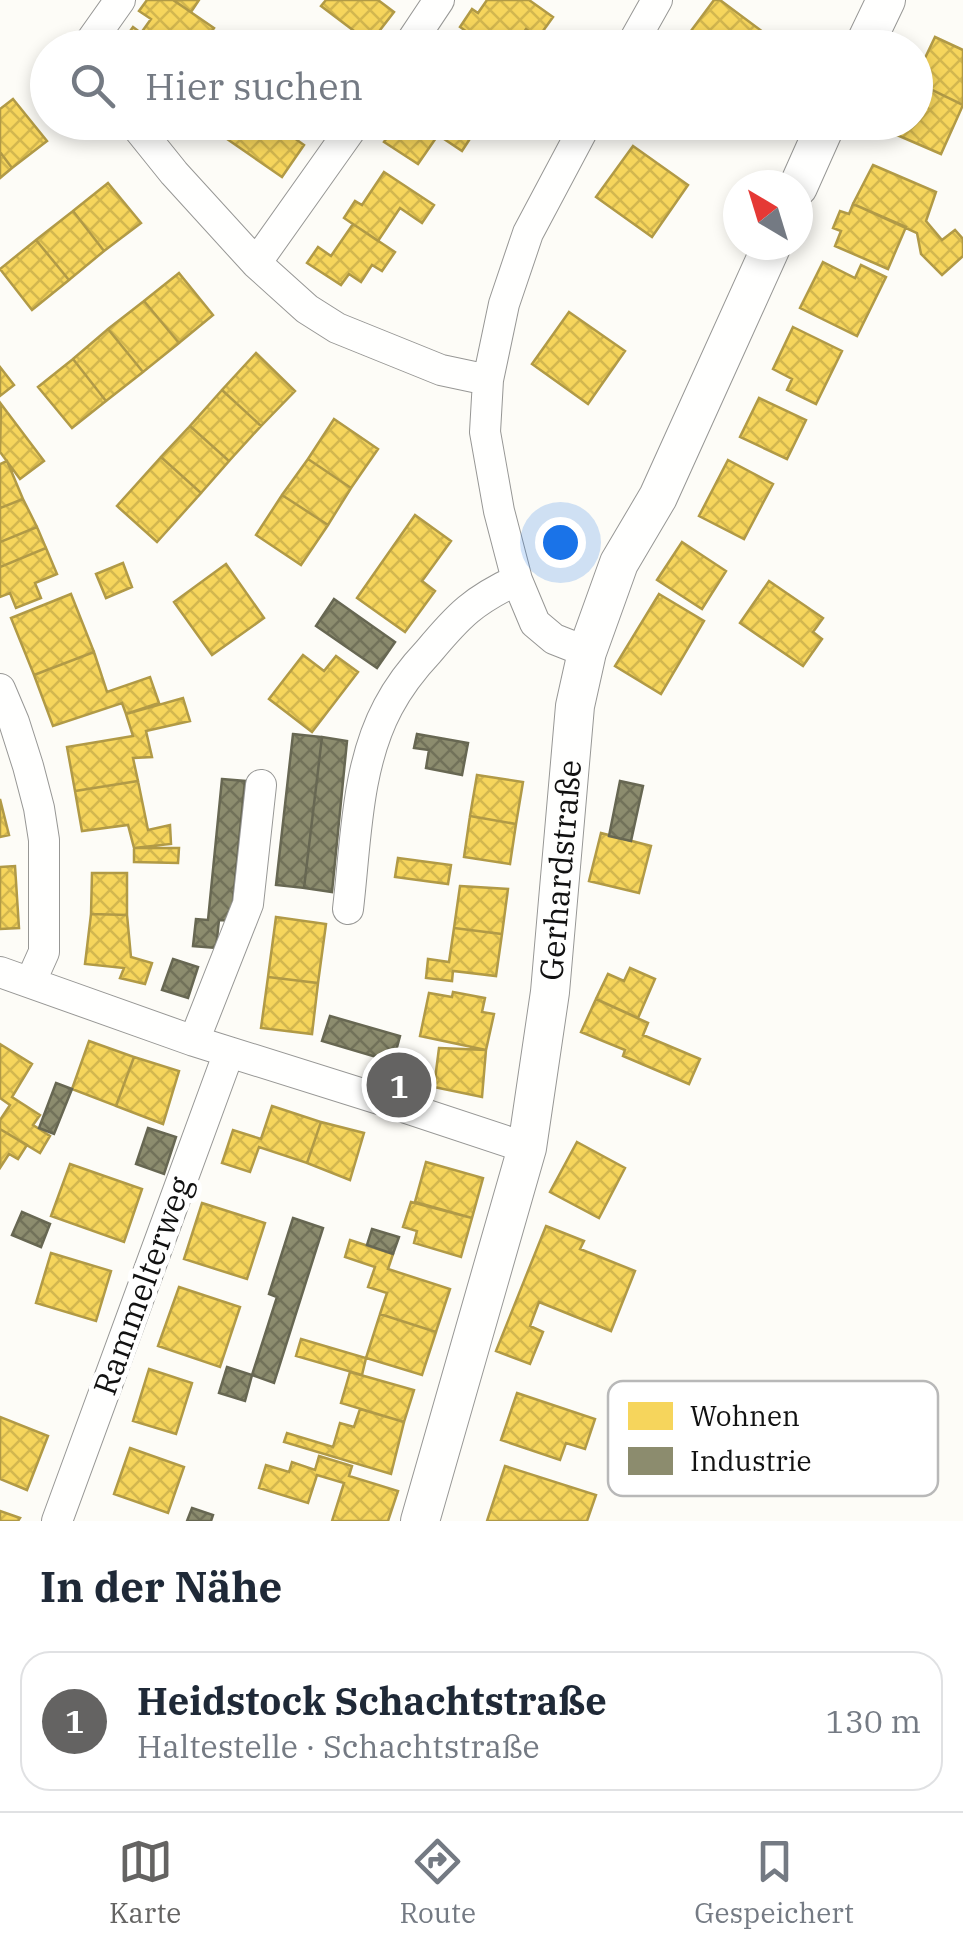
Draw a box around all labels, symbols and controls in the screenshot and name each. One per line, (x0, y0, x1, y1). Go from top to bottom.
search box (30, 30, 933, 140)
icon: search (65, 58, 120, 113)
text: Hier suchen (145, 61, 363, 110)
north arrow (723, 170, 813, 260)
your location (535, 517, 586, 568)
street label: Gerhardstraße (529, 758, 590, 982)
pin: 1 (366, 1048, 432, 1122)
street label: Rammelterweg (83, 1171, 201, 1401)
legend (608, 1381, 938, 1496)
text: Wohnen (690, 1397, 800, 1434)
text: Industrie (690, 1442, 812, 1479)
text: In der Nähe (40, 1559, 282, 1614)
text: Heidstock Schachtstraße (137, 1676, 607, 1725)
text: 1 (65, 1700, 84, 1742)
text: 130 m (825, 1700, 921, 1742)
text: Haltestelle · Schachtstraße (137, 1725, 540, 1767)
tab: Karte (109, 1834, 181, 1931)
tab: Route (400, 1834, 476, 1931)
tab: Gespeichert (694, 1834, 854, 1931)

